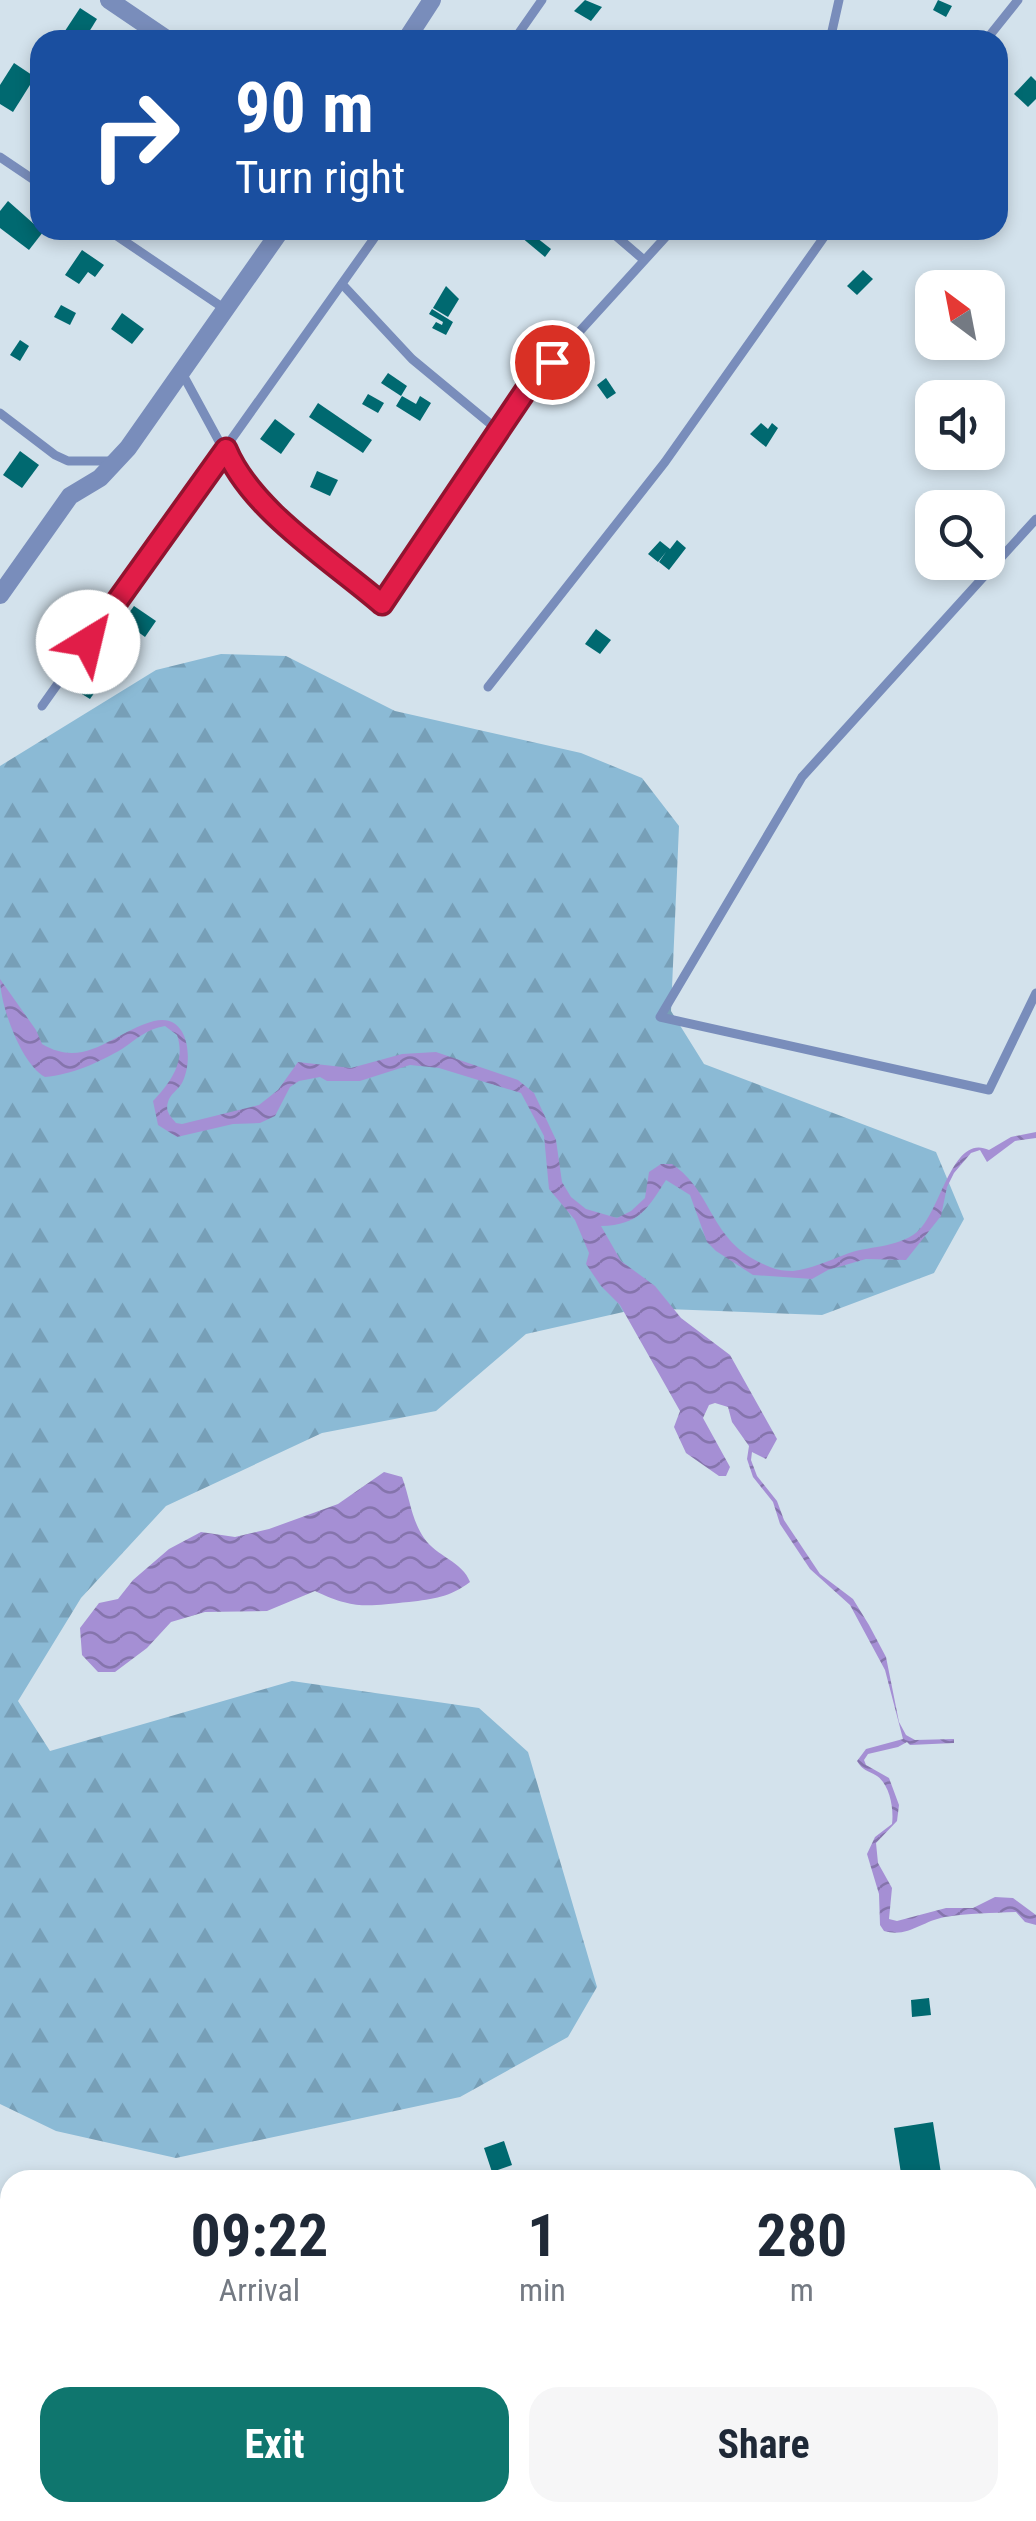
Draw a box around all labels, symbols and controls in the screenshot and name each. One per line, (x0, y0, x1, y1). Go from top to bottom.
text: 90 m (235, 67, 374, 149)
icon: right (70, 70, 200, 200)
text: Turn right (235, 151, 405, 204)
north arrow (915, 270, 1005, 360)
map controls (915, 270, 1005, 580)
pin (510, 320, 595, 405)
icon: arrive (525, 335, 580, 390)
button: sound (915, 380, 1005, 470)
button: search (915, 490, 1005, 580)
position arrow (36, 590, 140, 694)
text: 09:22 (191, 2200, 328, 2271)
text: 1 (527, 2200, 558, 2271)
text: 280 (756, 2200, 847, 2271)
text: Arrival (219, 2271, 300, 2309)
text: min (519, 2271, 566, 2309)
text: m (790, 2271, 814, 2309)
button: Exit (40, 2387, 509, 2502)
button: Share (529, 2387, 998, 2502)

